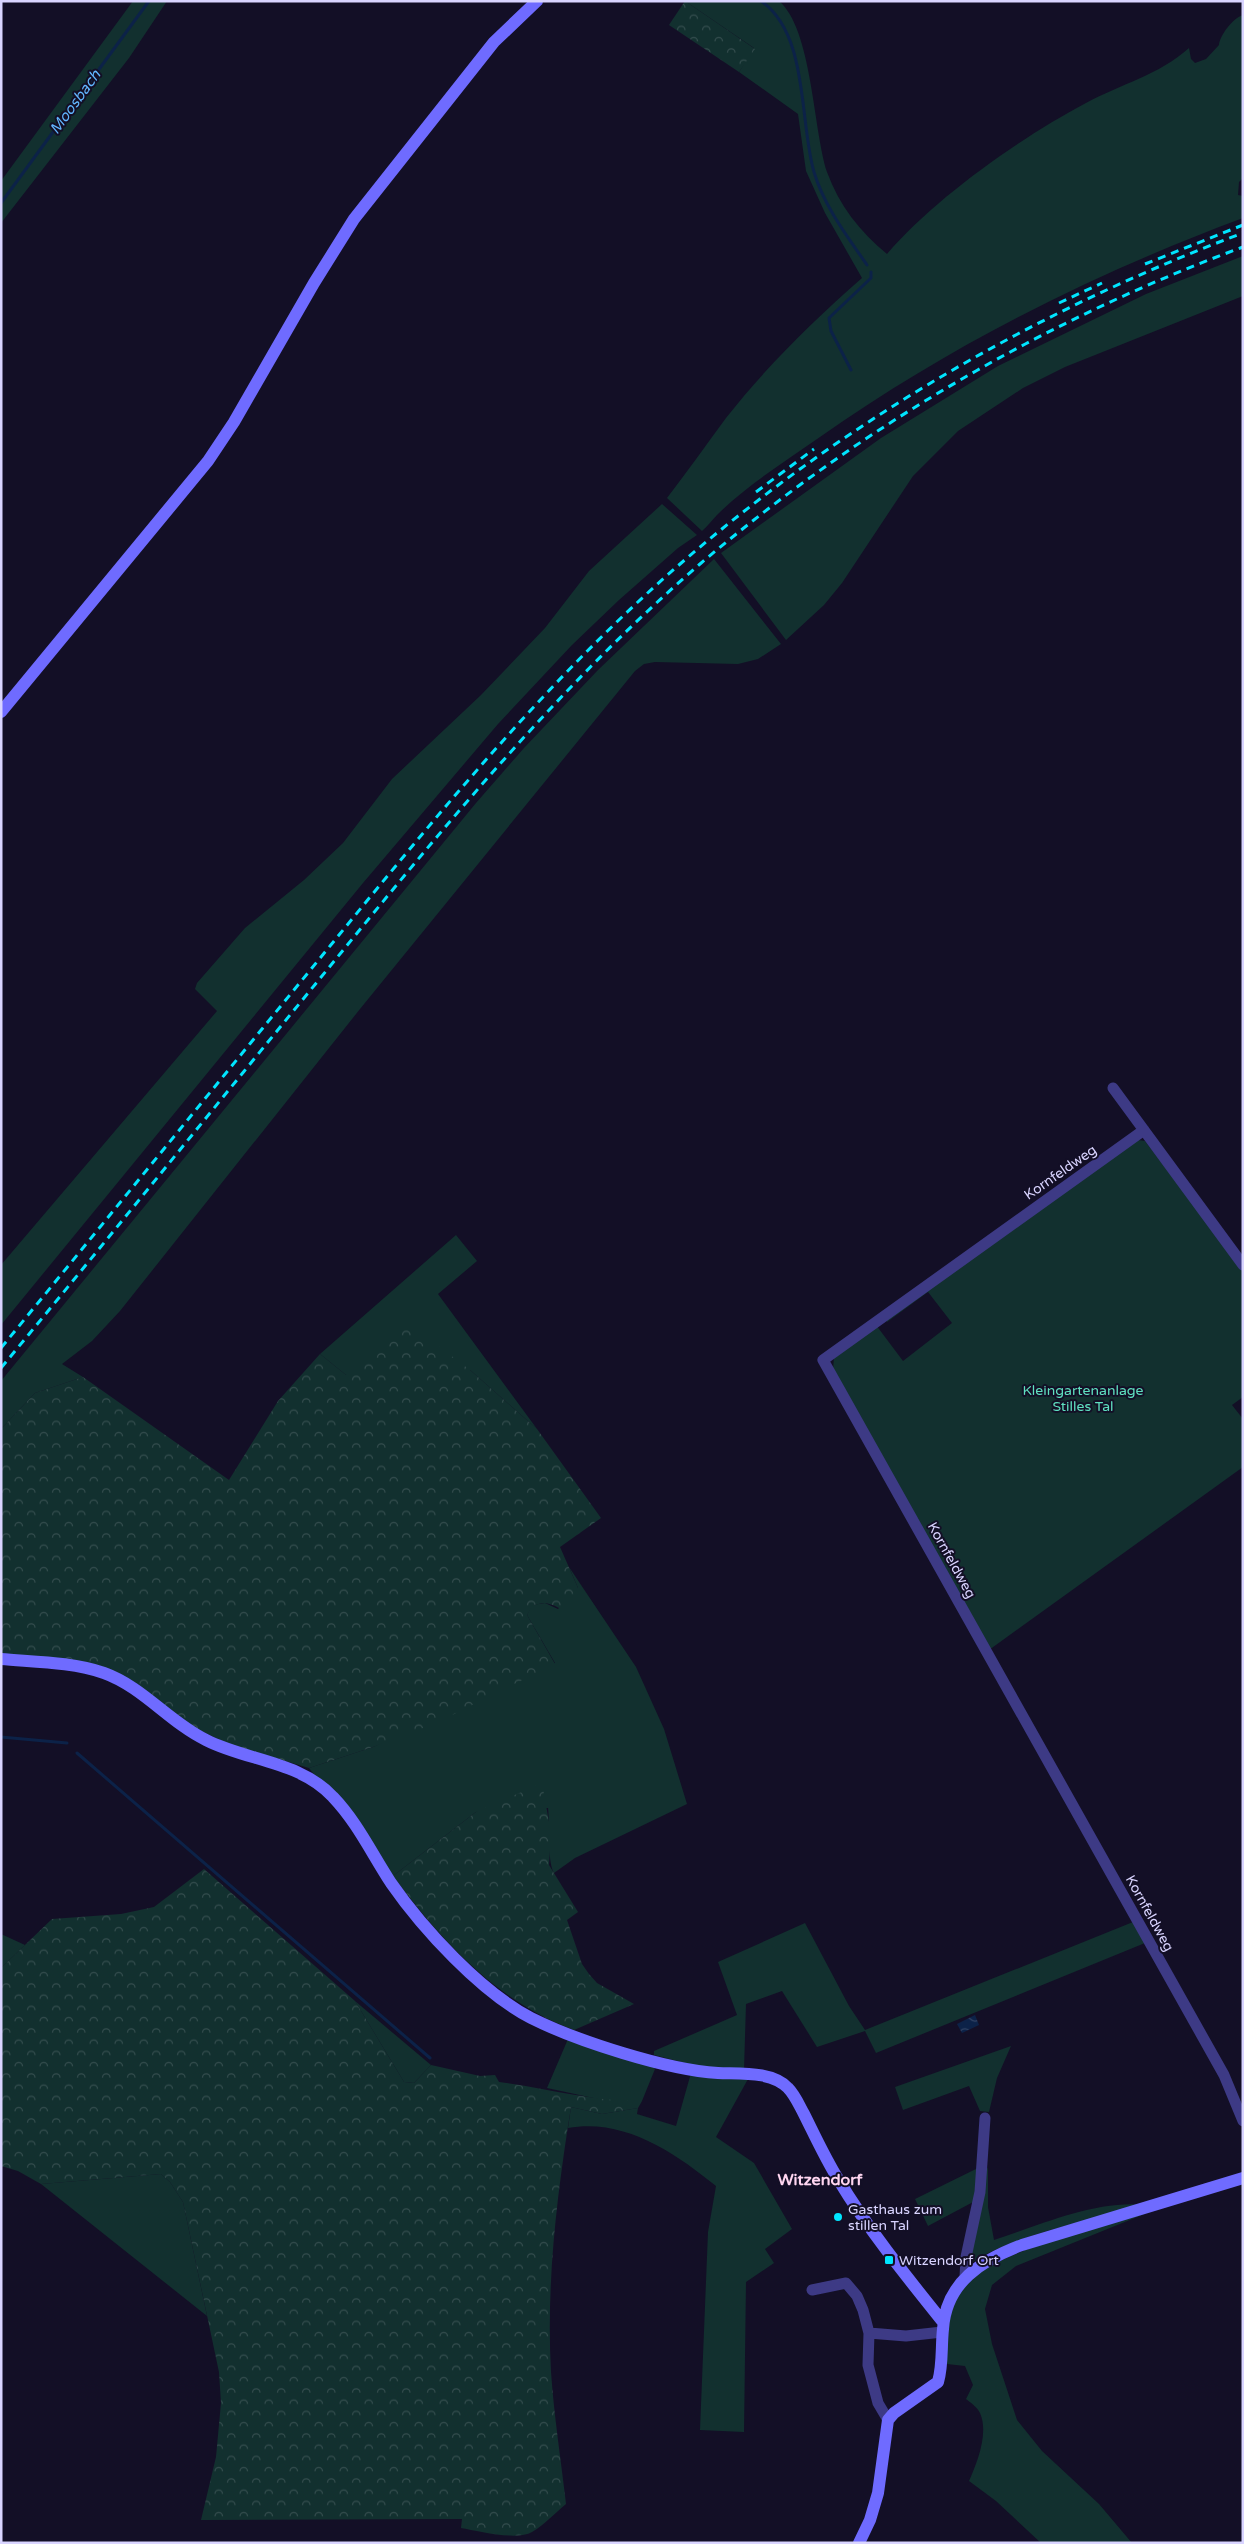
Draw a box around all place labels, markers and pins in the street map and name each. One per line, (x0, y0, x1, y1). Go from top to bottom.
place label: Gasthaus zum stillen Tal (848, 2201, 942, 2234)
marker: Gasthaus zum stillen Tal (832, 2211, 844, 2223)
place label: Witzendorf Ort (899, 2252, 1000, 2269)
marker: Witzendorf Ort (883, 2254, 895, 2266)

